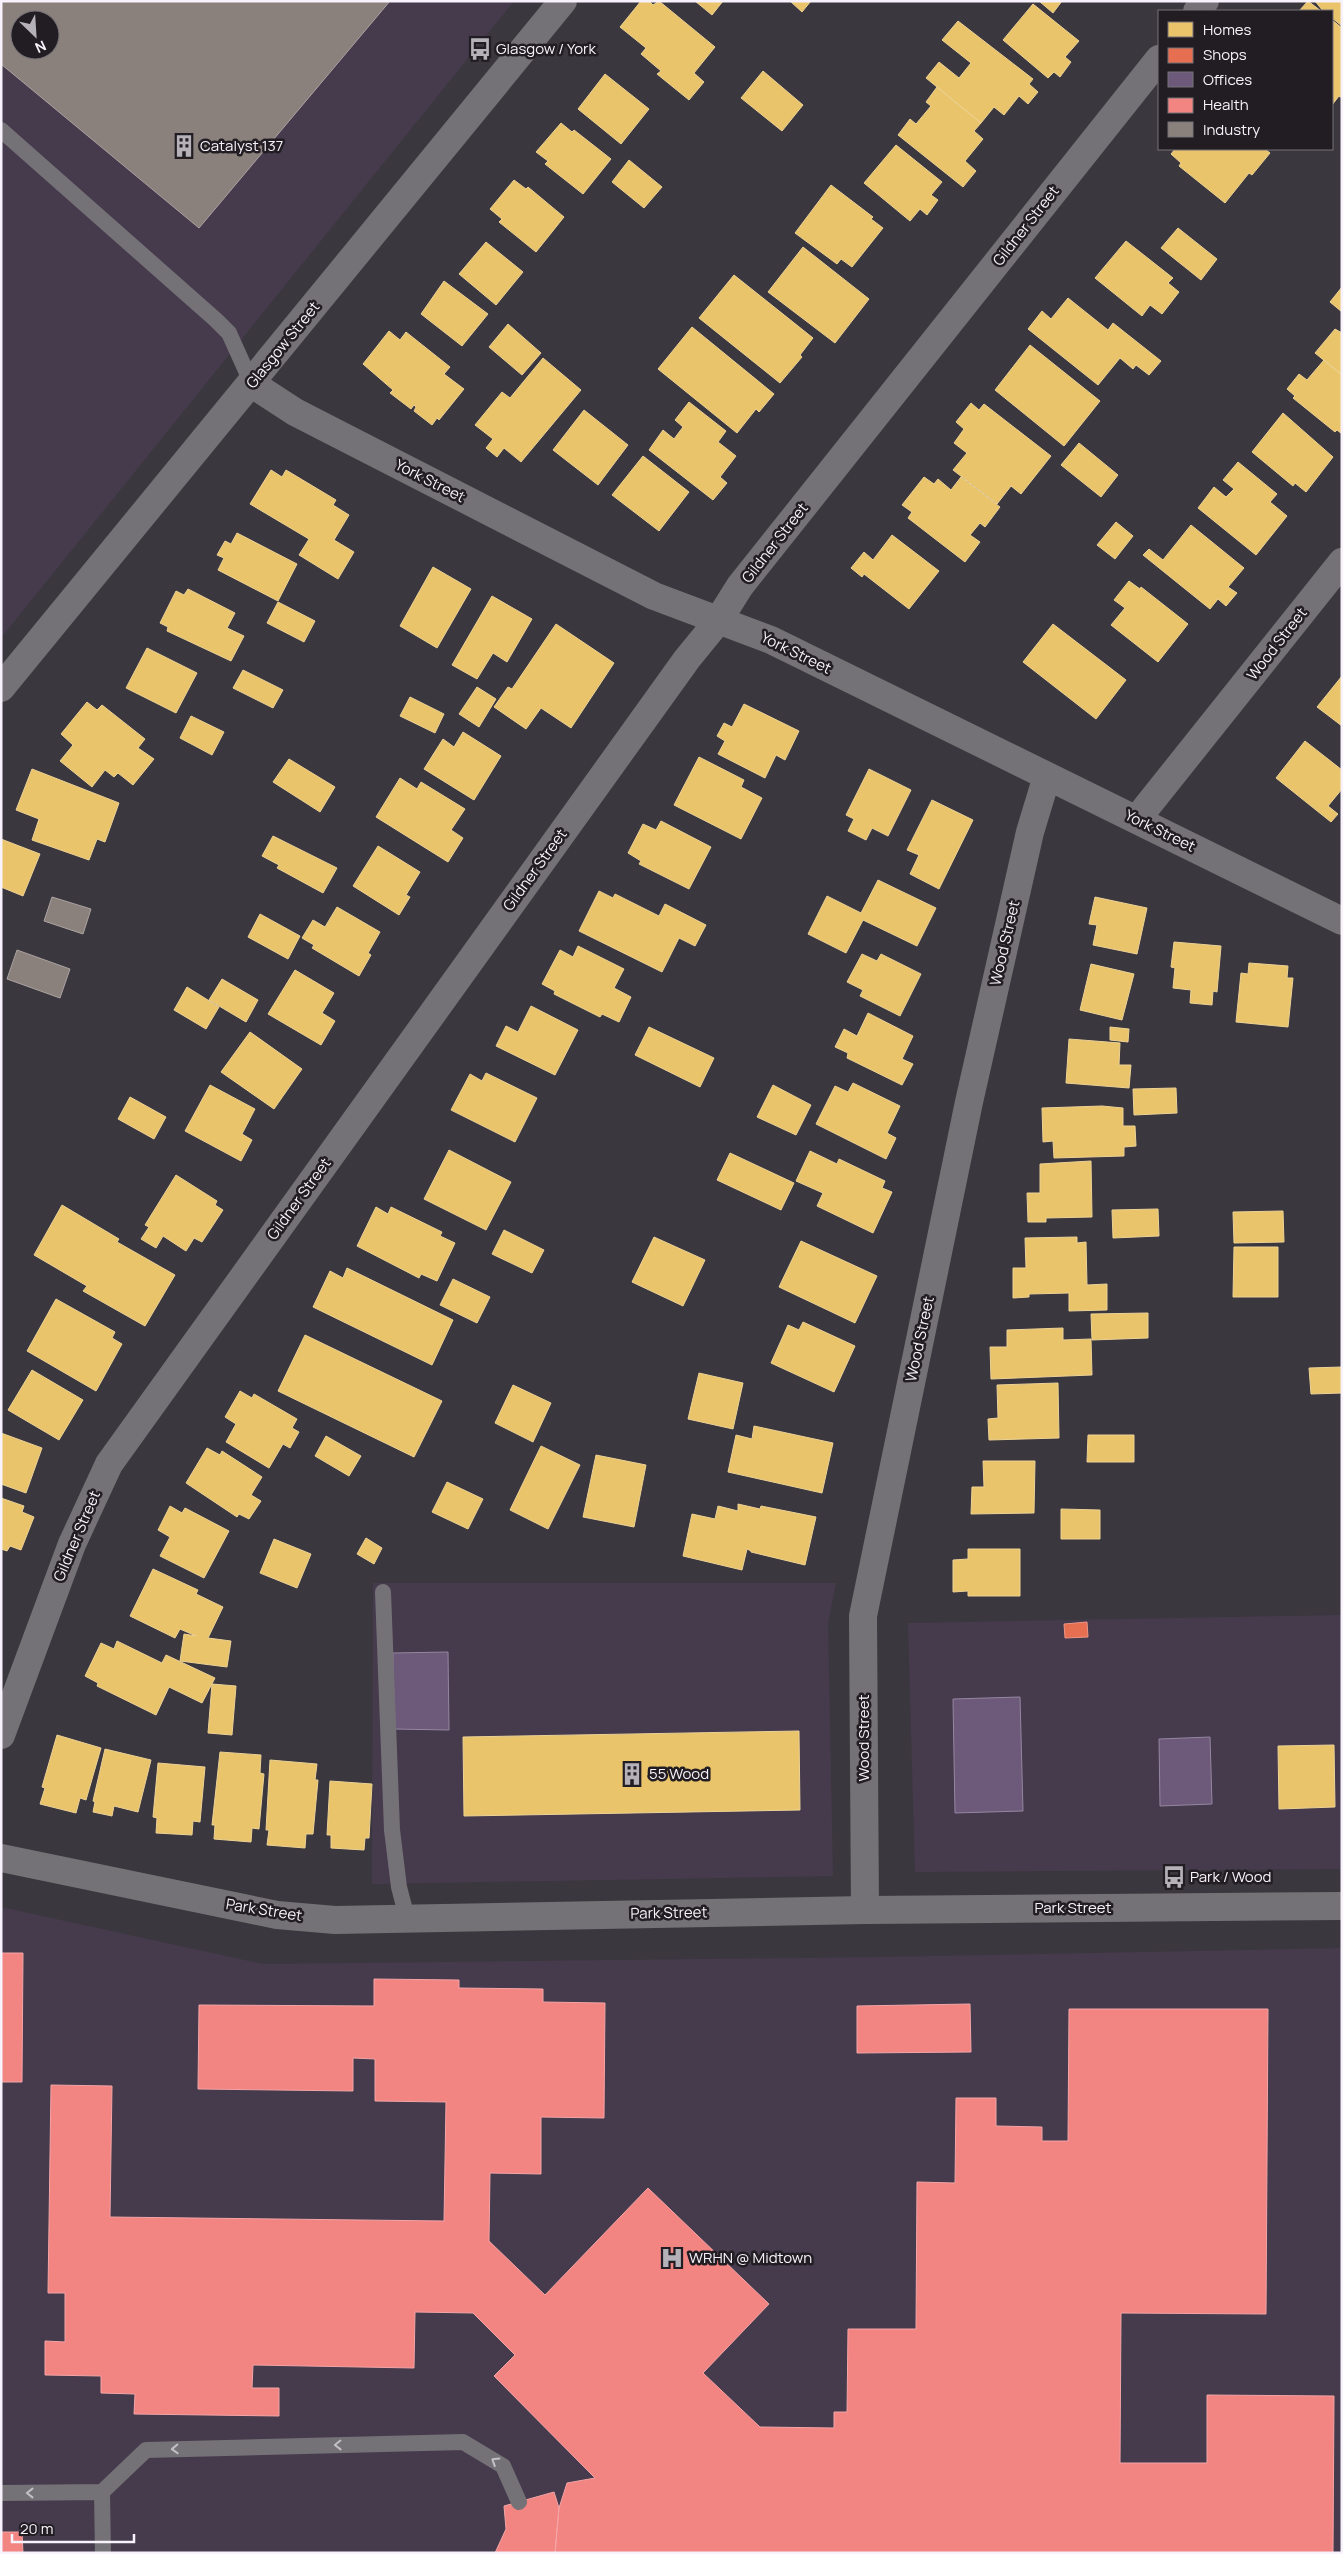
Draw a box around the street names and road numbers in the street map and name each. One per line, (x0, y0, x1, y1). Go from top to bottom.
street label: Gildner Street (988, 181, 1064, 270)
street label: Glasgow Street (241, 297, 324, 393)
street label: York Street (392, 454, 469, 507)
street label: Gildner Street (737, 498, 813, 587)
street label: Wood Street (1242, 603, 1312, 684)
street label: York Street (757, 626, 835, 679)
street label: York Street (1121, 804, 1199, 857)
street label: Gildner Street (498, 824, 571, 915)
street label: Wood Street (985, 898, 1025, 988)
street label: Gildner Street (262, 1153, 335, 1244)
street label: Wood Street (900, 1294, 939, 1384)
street label: Gildner Street (48, 1487, 105, 1584)
street label: Wood Street (853, 1695, 874, 1781)
street label: Park Street (224, 1893, 304, 1926)
street label: Park Street (1035, 1897, 1111, 1918)
street label: Park Street (630, 1901, 708, 1924)

